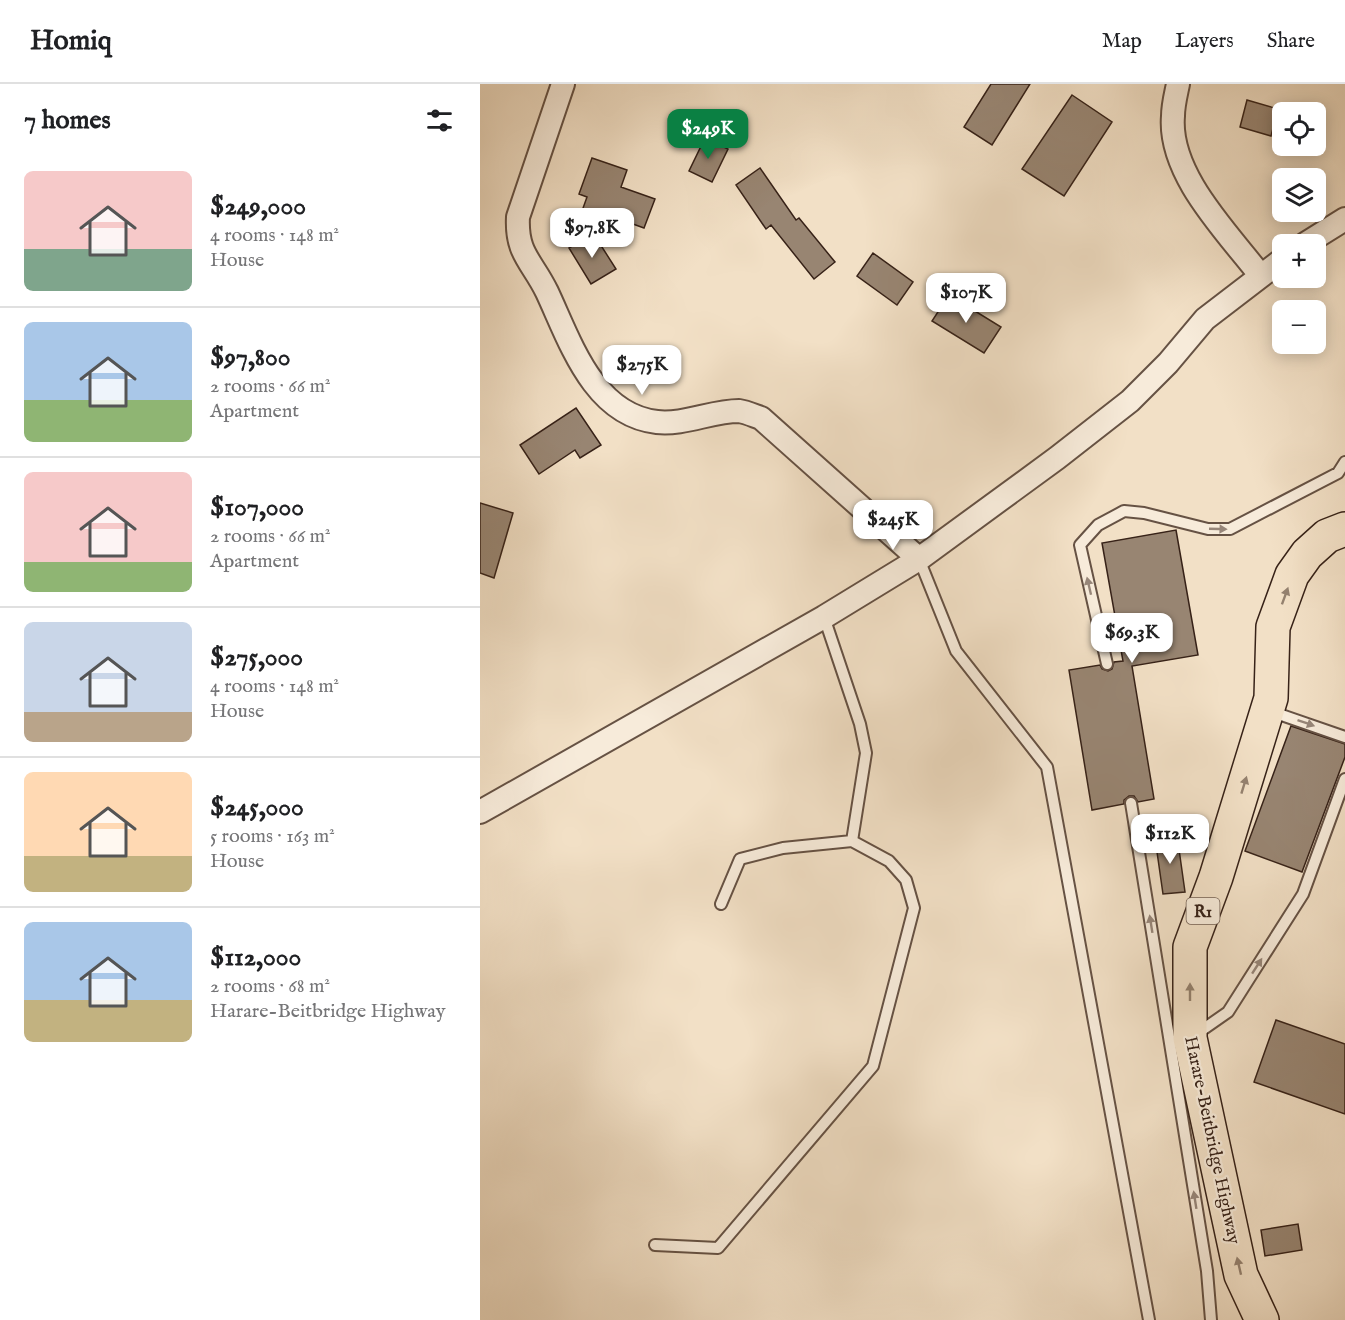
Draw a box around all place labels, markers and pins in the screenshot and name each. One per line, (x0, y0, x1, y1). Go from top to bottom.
pin: $249K (666, 109, 750, 160)
pin: $97.8K (543, 208, 641, 259)
pin: $107K (924, 273, 1008, 324)
pin: $275K (600, 345, 684, 396)
pin: $245K (851, 500, 935, 551)
pin: $69.3K (1083, 613, 1181, 664)
pin: $112K (1128, 814, 1212, 865)

